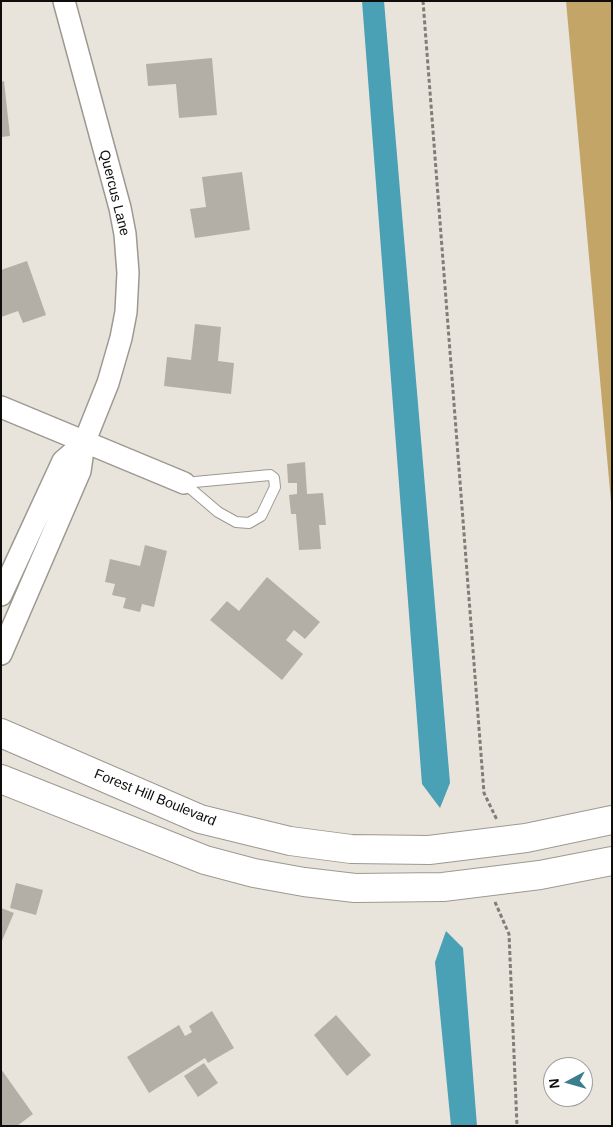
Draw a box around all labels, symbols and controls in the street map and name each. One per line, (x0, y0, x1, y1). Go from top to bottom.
street label: Quercus Lane (95, 148, 133, 238)
street label: Forest Hill Boulevard (92, 766, 218, 830)
north arrow (543, 1057, 593, 1107)
text: N (546, 1078, 563, 1089)

